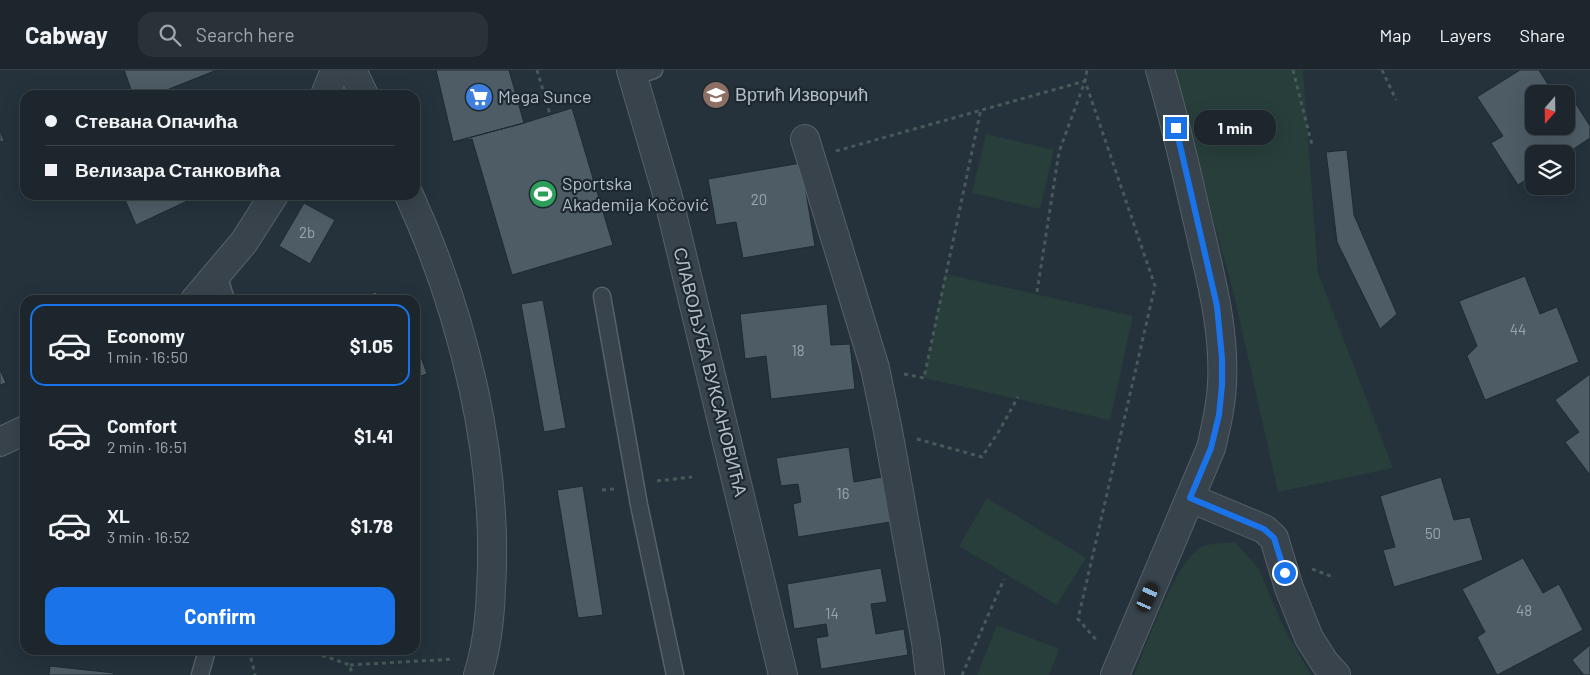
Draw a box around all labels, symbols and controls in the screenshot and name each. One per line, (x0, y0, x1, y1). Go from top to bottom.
search box (138, 12, 488, 57)
text: Cabway (25, 20, 108, 49)
icon: search (156, 21, 184, 49)
text: Search here (196, 23, 295, 46)
text: Map (1379, 24, 1411, 46)
text: Layers (1439, 24, 1492, 46)
text: Share (1520, 24, 1565, 46)
school or university icon: Вртић Изворчић (701, 80, 731, 110)
supermarket icon: Mega Sunce (464, 82, 494, 112)
place label: Вртић Изворчић (735, 83, 868, 105)
place label: Mega Sunce (498, 85, 592, 107)
north arrow (1525, 85, 1575, 135)
map controls (1525, 85, 1575, 195)
text: Стевана Опачића (75, 109, 238, 132)
callout: 1 min (1194, 110, 1276, 146)
route end (1165, 117, 1187, 139)
text: 1 min (1217, 118, 1253, 137)
button: layers (1525, 145, 1575, 195)
text: Велизара Станковића (75, 158, 280, 181)
place label: Sportska Akademija Kočović (562, 172, 709, 215)
sports icon: Sportska Akademija Kočović (528, 179, 558, 209)
house number: 20 (751, 190, 767, 208)
house number: 2b (299, 223, 315, 241)
street label: СЛАВОЉУБА ВУКСАНОВИЋА (669, 245, 753, 499)
house number: 44 (1510, 320, 1526, 338)
icon: car (47, 323, 92, 368)
text: Economy (107, 324, 185, 347)
text: $1.05 (350, 334, 393, 357)
house number: 18 (791, 341, 805, 359)
text: 1 min · 16:50 (107, 347, 188, 366)
icon: car (47, 413, 92, 458)
text: Comfort (107, 414, 177, 437)
text: $1.41 (354, 424, 393, 447)
text: 2 min · 16:51 (107, 437, 187, 456)
house number: 16 (837, 484, 849, 502)
icon: car (47, 503, 92, 548)
text: XL (107, 504, 130, 527)
text: $1.78 (351, 514, 393, 537)
house number: 50 (1425, 524, 1441, 542)
text: 3 min · 16:52 (107, 527, 190, 546)
route start (1274, 562, 1296, 584)
car (1135, 580, 1160, 614)
button: Confirm (45, 587, 395, 645)
house number: 48 (1516, 601, 1532, 619)
house number: 14 (825, 604, 839, 622)

